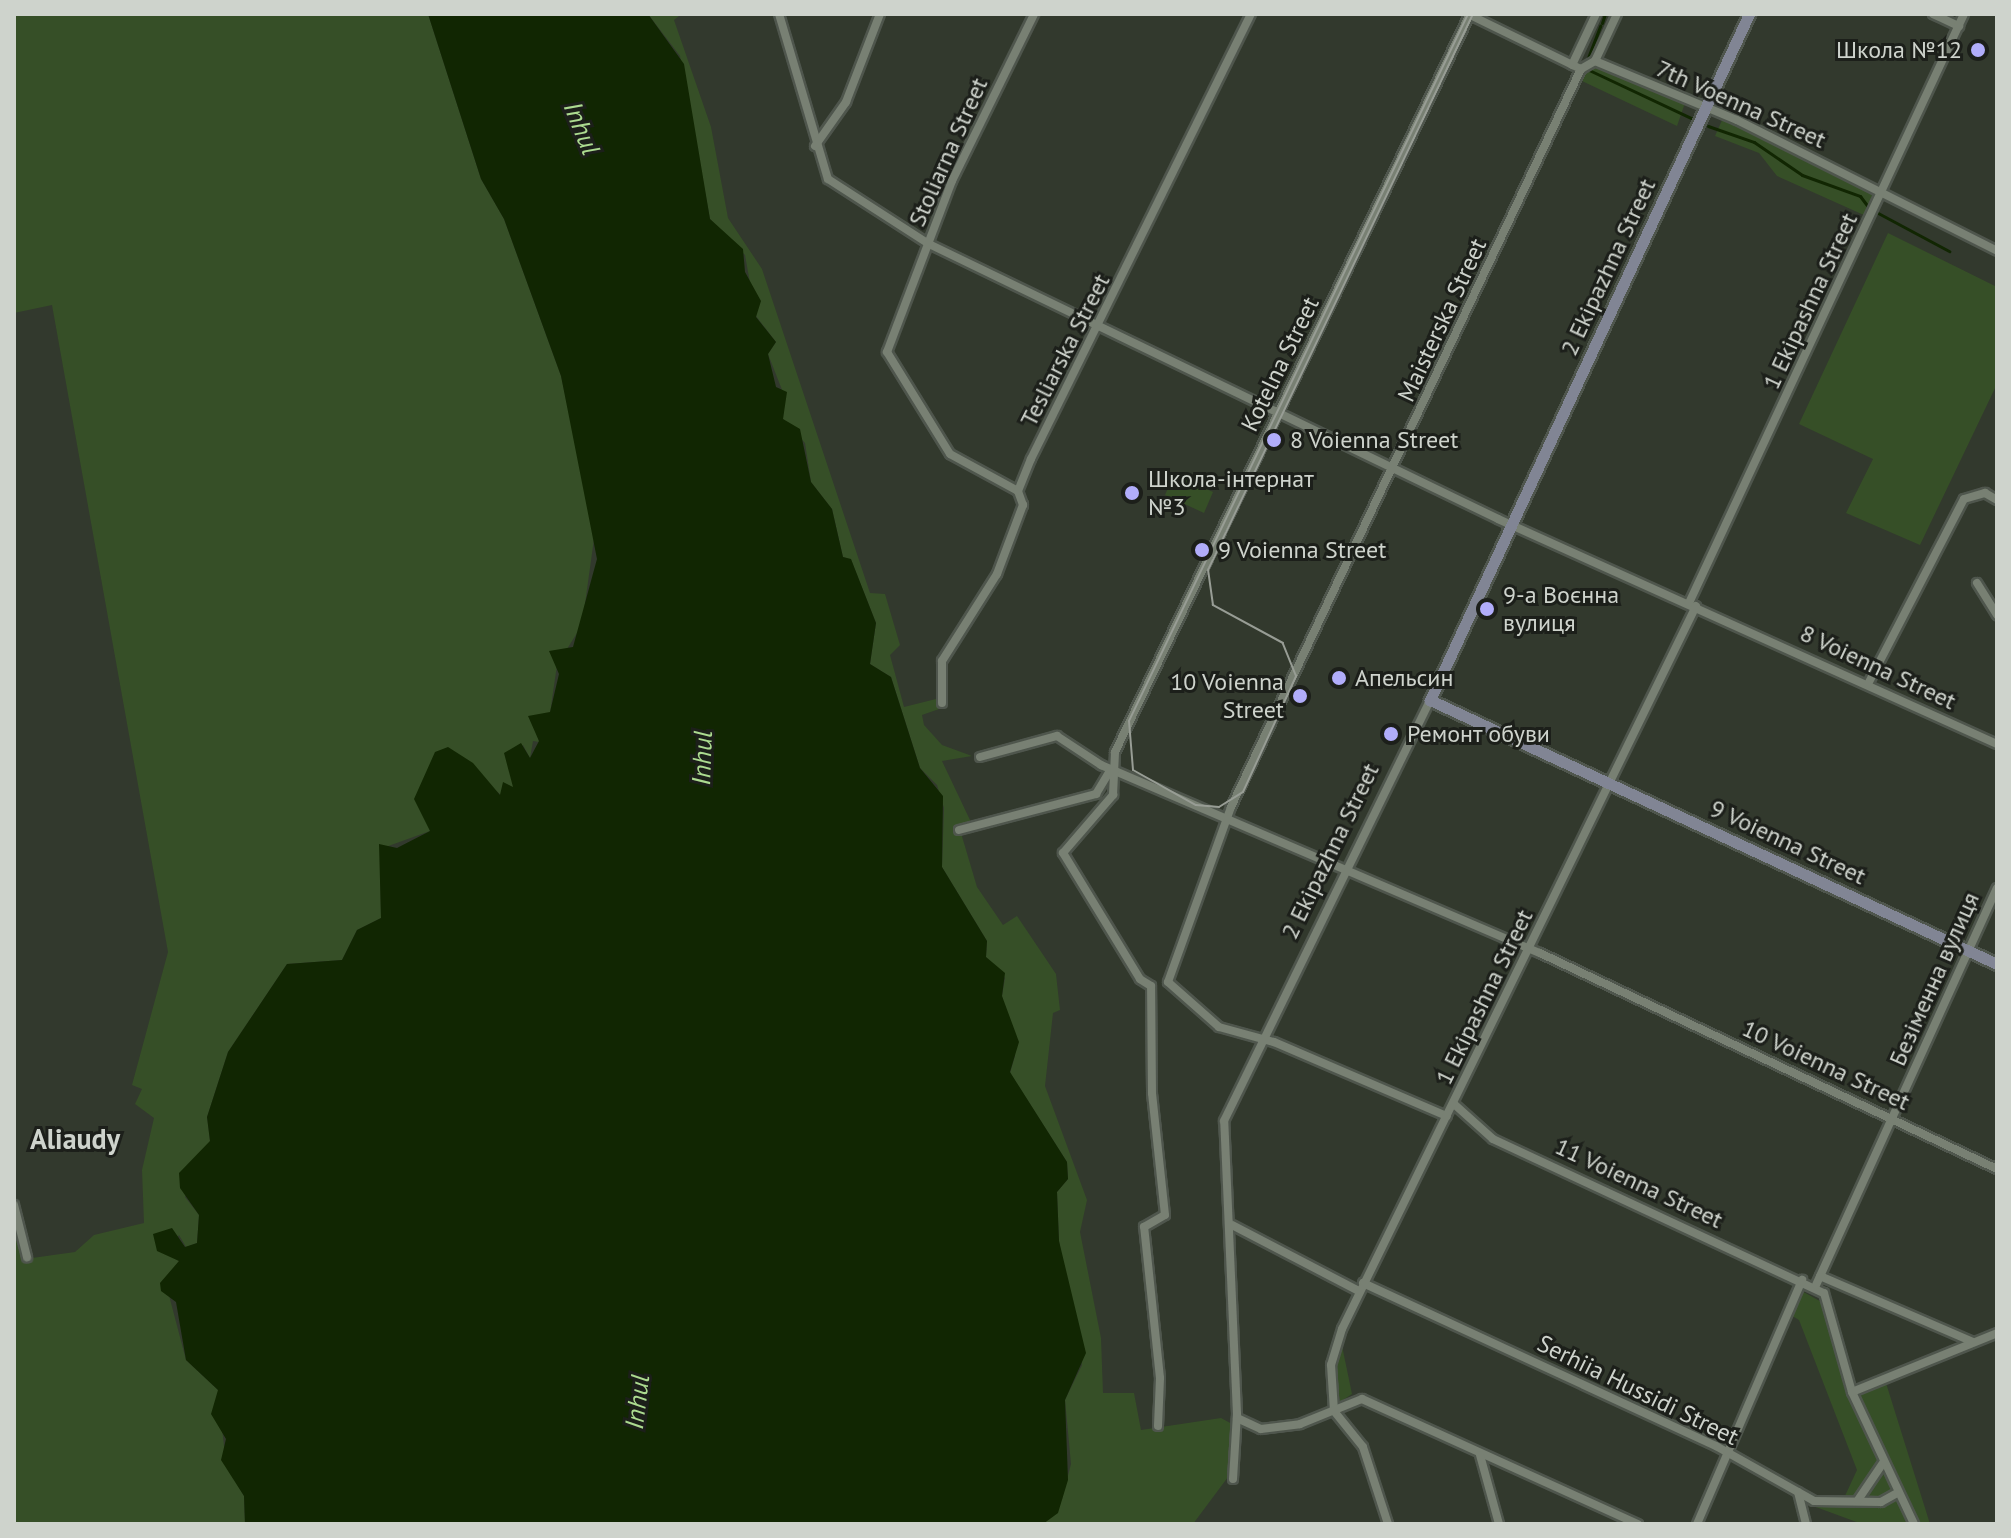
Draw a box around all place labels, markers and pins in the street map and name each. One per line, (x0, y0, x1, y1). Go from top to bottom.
place label: Школа №12 (1836, 36, 1962, 64)
marker: Школа №12 (1969, 41, 1987, 59)
place label: 8 Voienna Street (1290, 426, 1459, 454)
marker: 8 Voienna Street (1265, 431, 1283, 449)
place label: Школа-інтернат №3 (1148, 465, 1314, 521)
marker: Школа-інтернат №3 (1123, 484, 1141, 502)
place label: 9 Voienna Street (1218, 536, 1387, 564)
marker: 9 Voienna Street (1193, 541, 1211, 559)
place label: 9-а Воєнна вулиця (1503, 581, 1619, 637)
marker: 9-а Воєнна вулиця (1478, 600, 1496, 618)
place label: Апельсин (1355, 664, 1453, 692)
place label: 10 Voienna Street (1170, 668, 1284, 724)
marker: Апельсин (1330, 669, 1348, 687)
marker: 10 Voienna Street (1291, 687, 1309, 705)
place label: Ремонт обуви (1407, 720, 1551, 748)
marker: Ремонт обуви (1382, 725, 1400, 743)

